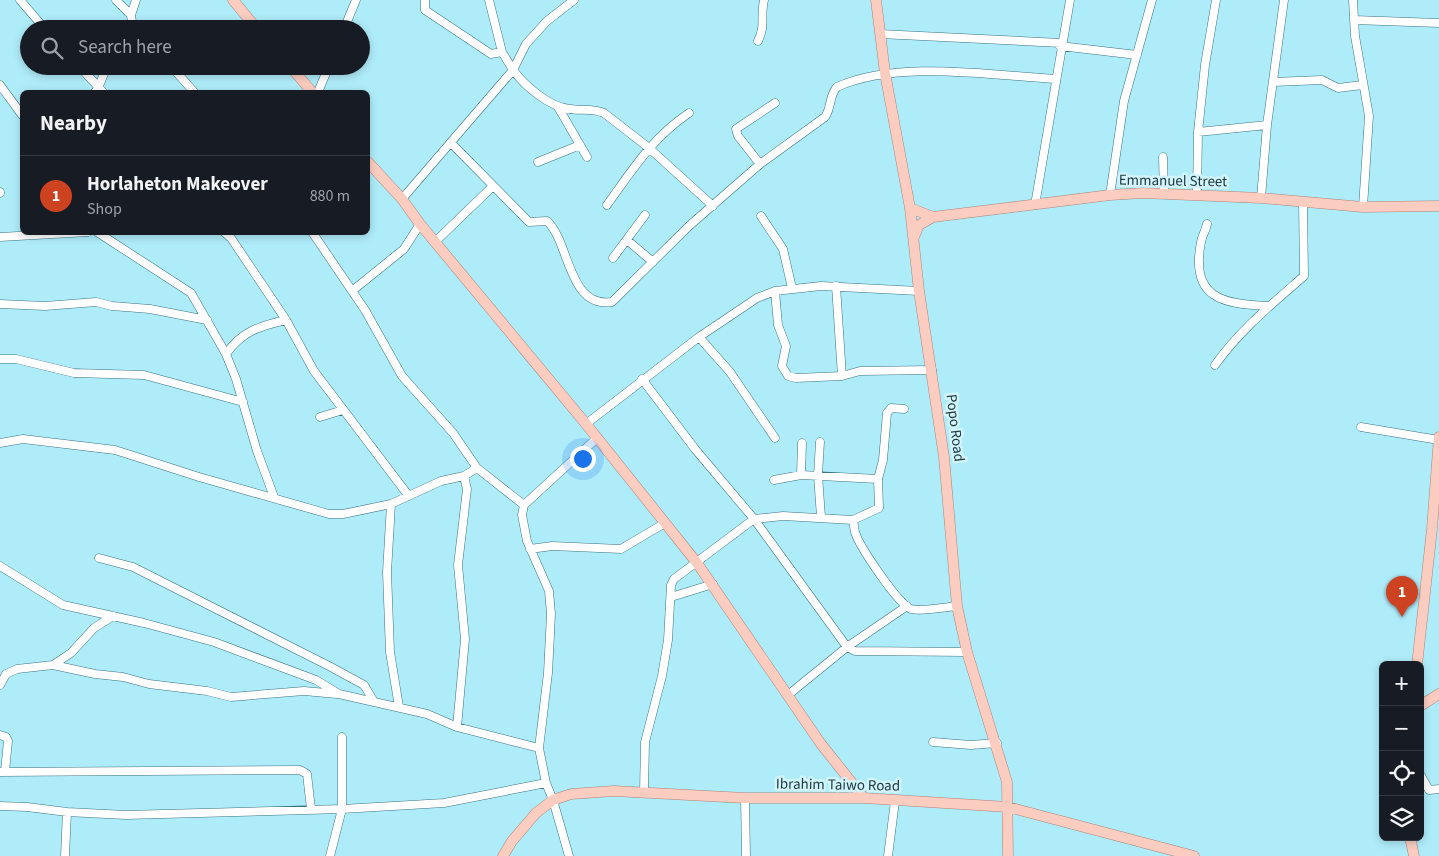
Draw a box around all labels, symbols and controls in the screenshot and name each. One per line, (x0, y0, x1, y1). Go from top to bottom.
search box (20, 20, 370, 75)
icon: search (38, 34, 66, 62)
text: Search here (78, 34, 172, 61)
text: Nearby (40, 108, 107, 138)
street label: Emmanuel Street (1119, 170, 1227, 192)
text: Horlaheton Makeover (87, 171, 268, 198)
text: 1 (52, 185, 60, 207)
text: 880 m (310, 185, 350, 207)
text: Shop (87, 198, 122, 220)
street label: Popo Road (940, 393, 970, 463)
your location (570, 446, 596, 472)
pin: 1 (1386, 576, 1418, 617)
map controls (1379, 661, 1424, 841)
button: + (1379, 661, 1424, 706)
button: − (1379, 706, 1424, 751)
button: locate (1379, 751, 1424, 796)
street label: Ibrahim Taiwo Road (776, 773, 900, 797)
button: layers (1379, 796, 1424, 841)

